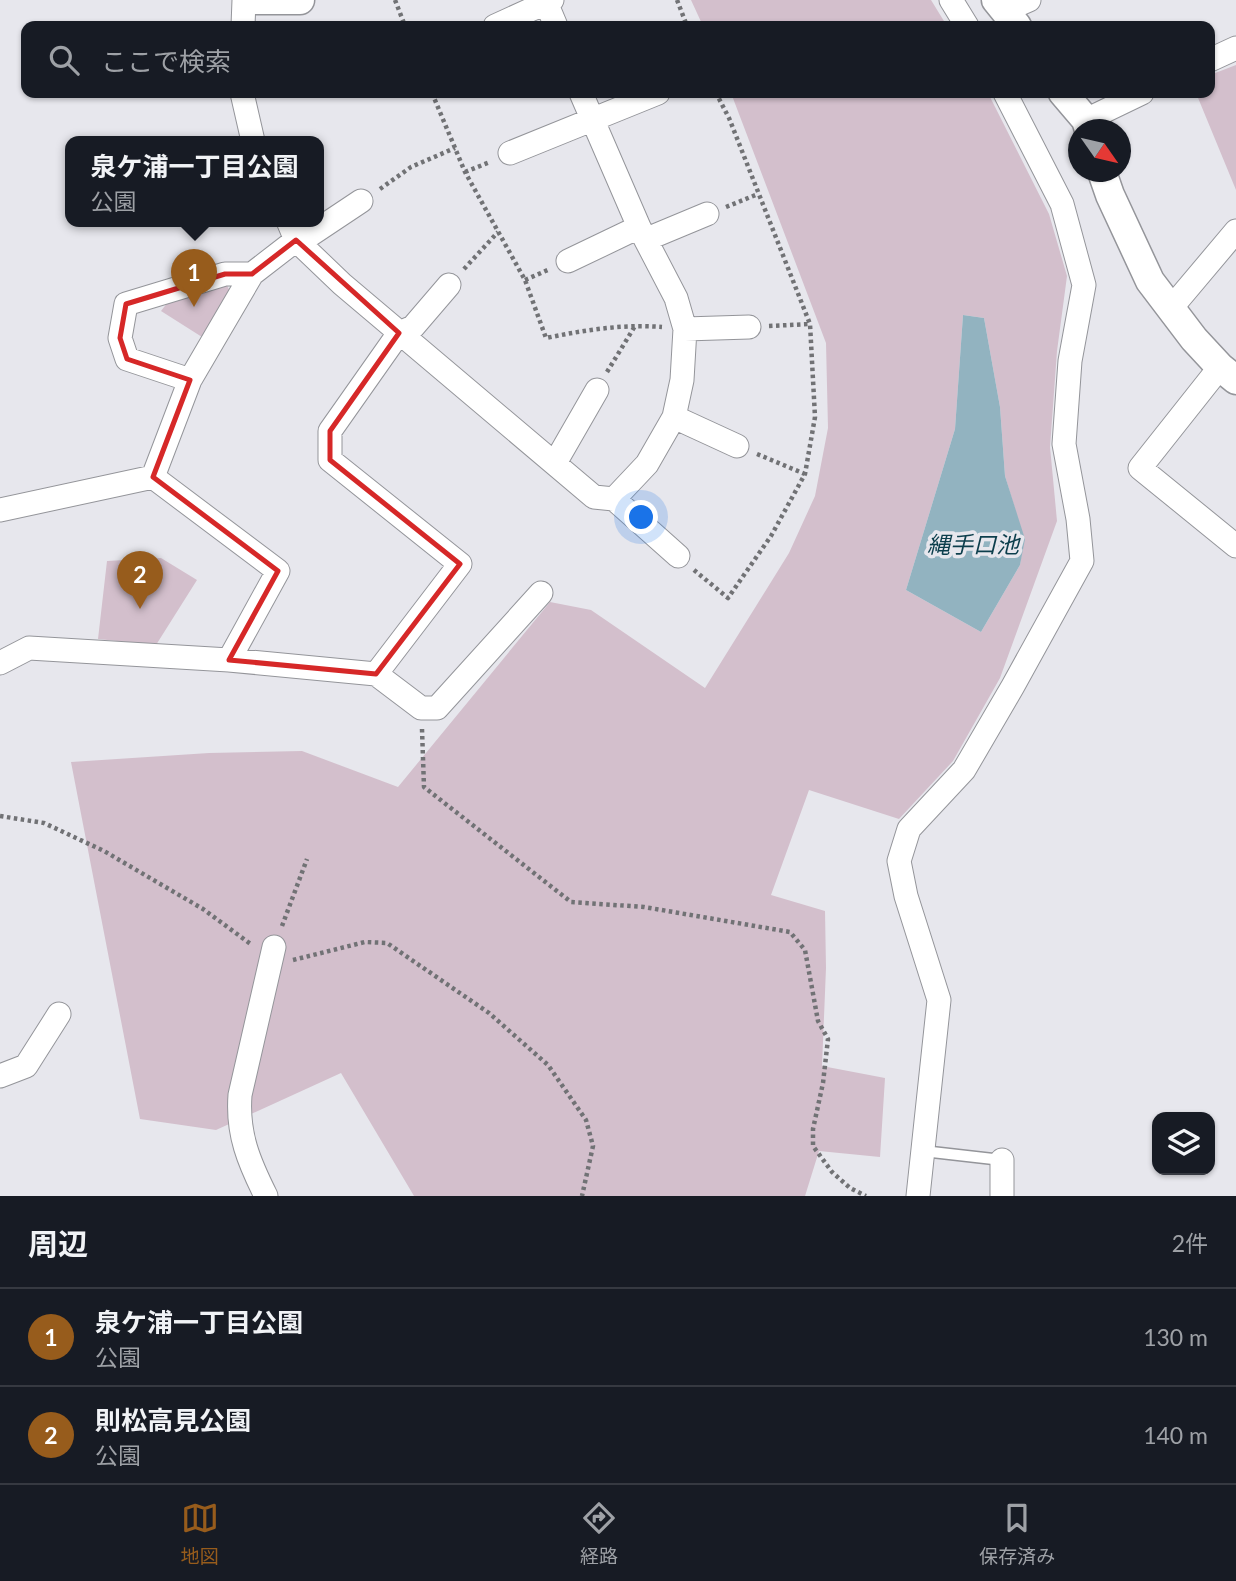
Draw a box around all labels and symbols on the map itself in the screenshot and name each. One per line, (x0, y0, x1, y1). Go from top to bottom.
north arrow (1068, 119, 1131, 182)
pin: 1 (171, 249, 217, 307)
your location (624, 500, 658, 534)
water label: 縄手口池 (927, 530, 1021, 558)
pin: 2 (117, 551, 163, 609)

